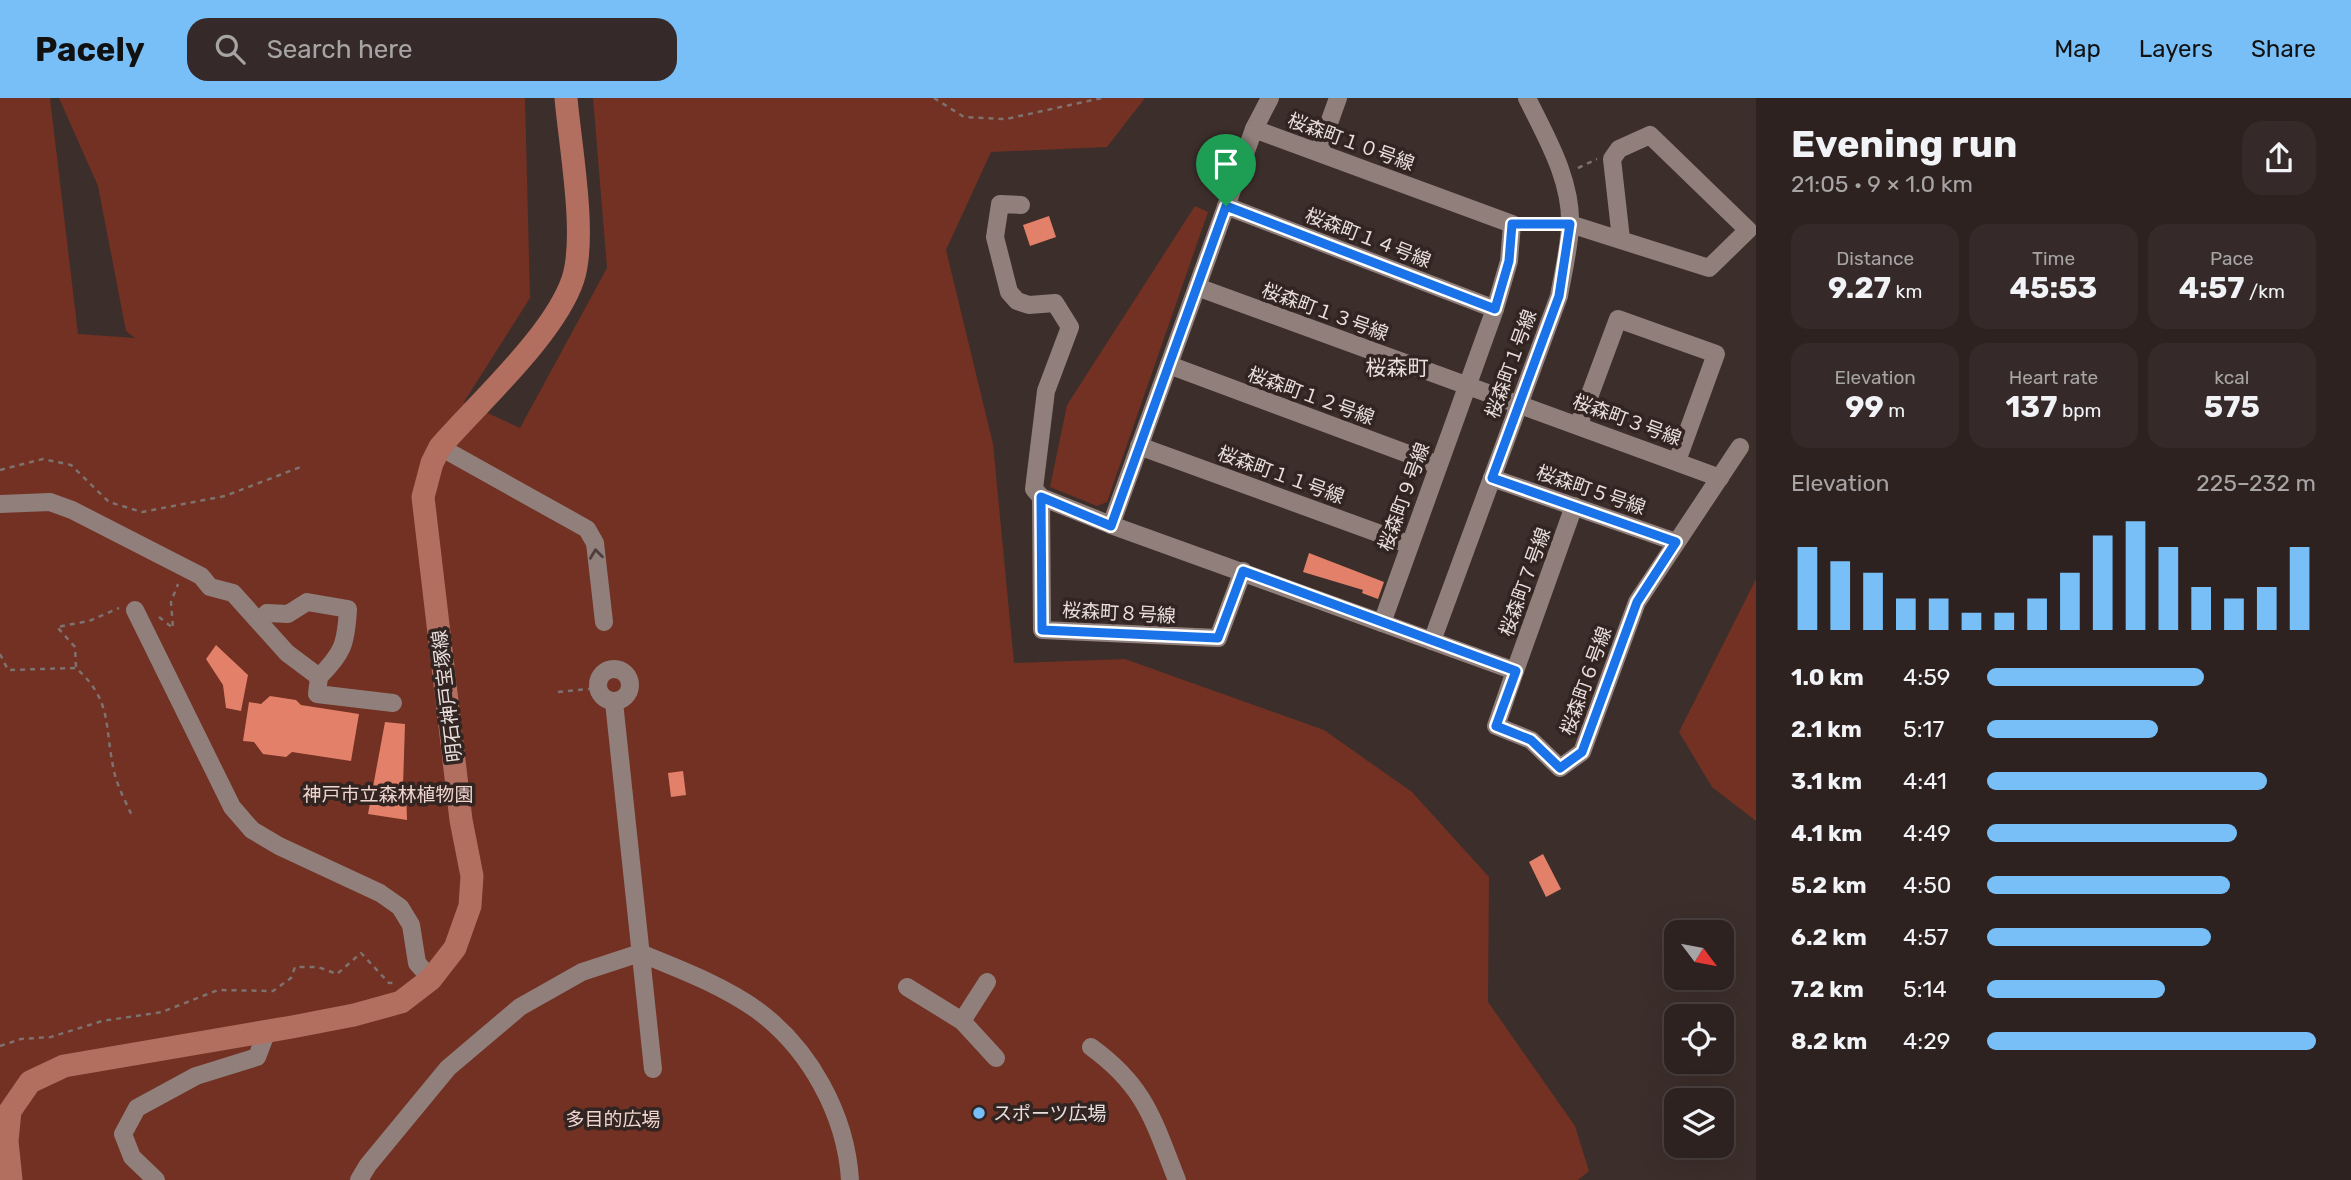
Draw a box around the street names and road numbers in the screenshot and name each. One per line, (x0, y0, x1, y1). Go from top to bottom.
street label: 桜森町１０号線 (1285, 108, 1417, 176)
street label: 桜森町１４号線 (1302, 203, 1434, 273)
street label: 桜森町１３号線 (1259, 278, 1391, 346)
street label: 桜森町１号線 (1481, 306, 1541, 422)
street label: 桜森町１２号線 (1245, 362, 1377, 430)
street label: 桜森町３号線 (1569, 390, 1685, 450)
street label: 桜森町９号線 (1374, 439, 1434, 555)
street label: 桜森町１１号線 (1215, 441, 1347, 509)
street label: 桜森町５号線 (1533, 461, 1649, 519)
street label: 桜森町７号線 (1495, 524, 1555, 640)
street label: 桜森町８号線 (1061, 599, 1177, 627)
street label: 桜森町６号線 (1556, 623, 1616, 739)
street label: 明石神戸宝塚線 (427, 629, 467, 763)

